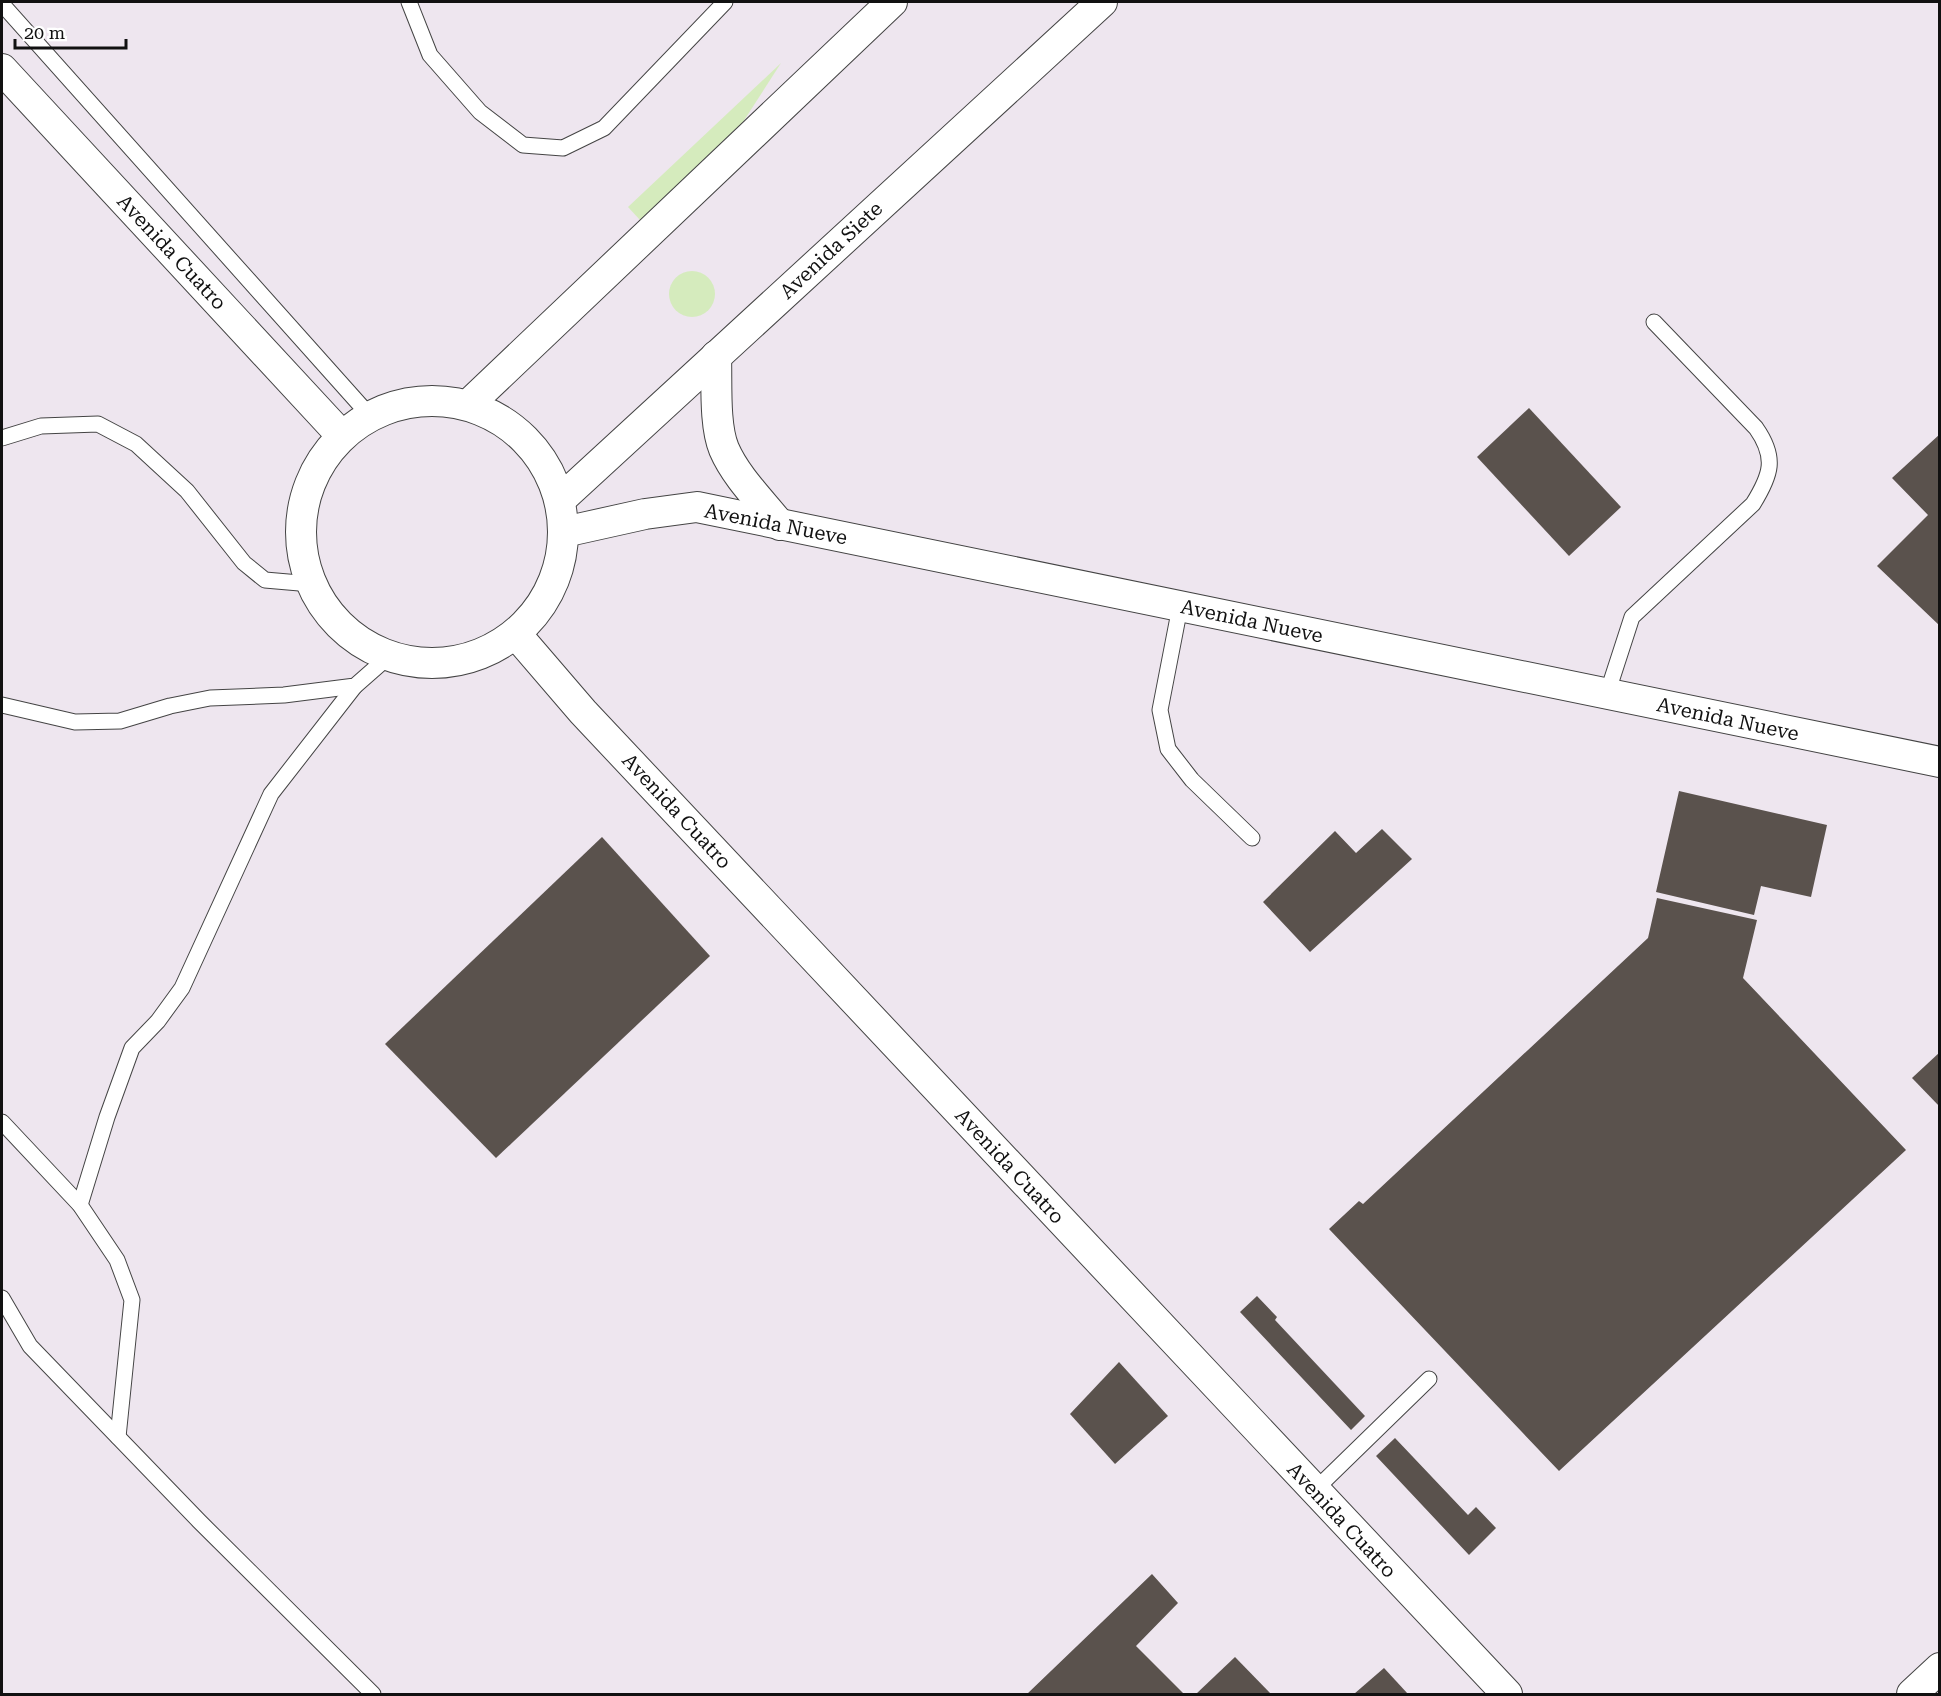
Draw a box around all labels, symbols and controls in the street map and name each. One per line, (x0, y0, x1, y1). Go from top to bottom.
scale bar (15, 12, 126, 50)
text: 20 m (24, 22, 65, 43)
street label: Avenida Cuatro (112, 189, 232, 315)
street label: Avenida Siete (775, 196, 887, 304)
street label: Avenida Nueve (703, 498, 849, 550)
street label: Avenida Nueve (1179, 594, 1325, 648)
street label: Avenida Nueve (1655, 692, 1801, 746)
street label: Avenida Cuatro (617, 748, 737, 874)
street label: Avenida Cuatro (950, 1103, 1070, 1229)
street label: Avenida Cuatro (1282, 1457, 1402, 1583)

